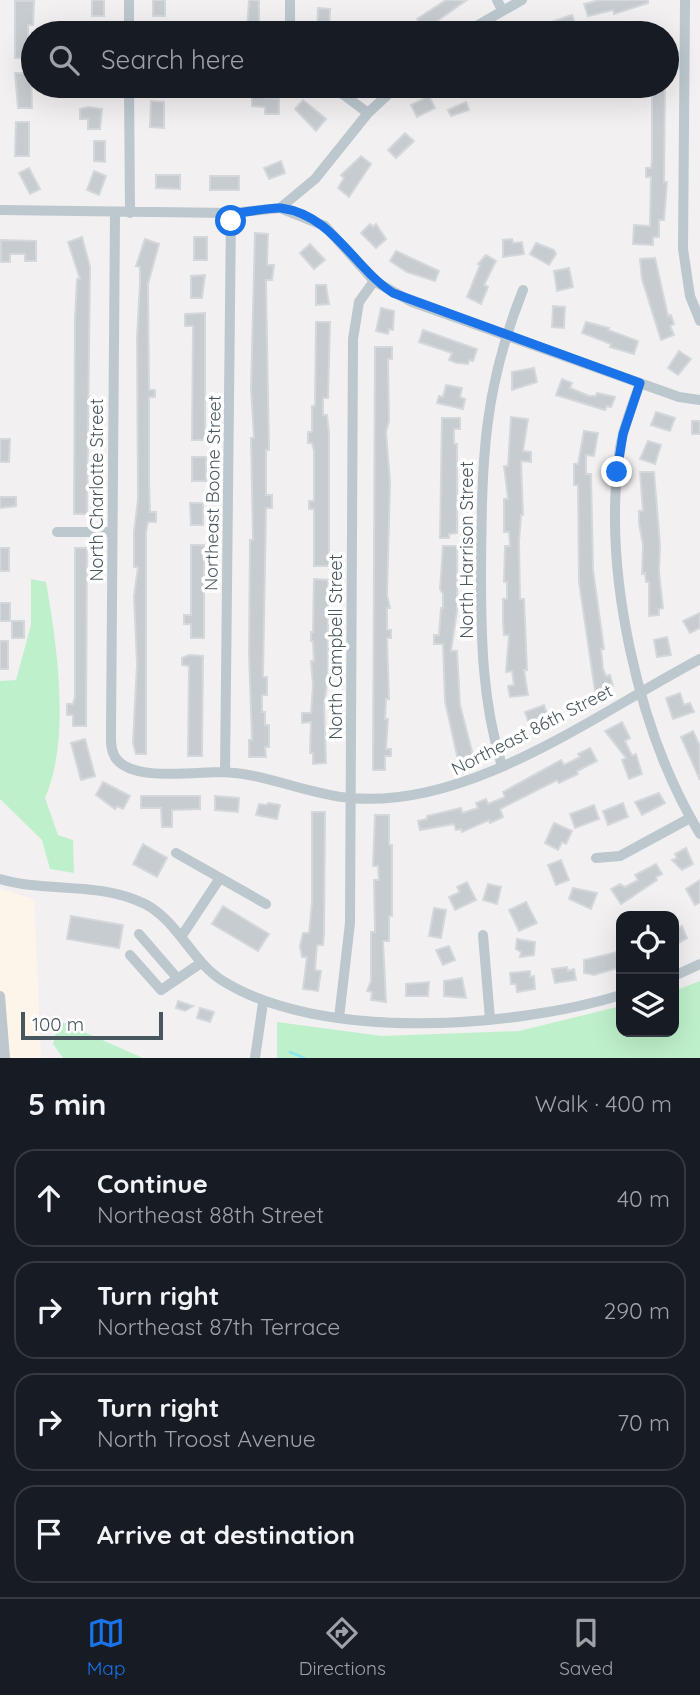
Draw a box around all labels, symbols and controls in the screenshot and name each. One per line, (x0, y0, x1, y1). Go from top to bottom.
search box (21, 21, 679, 98)
icon: search (45, 41, 83, 79)
text: Search here (101, 43, 245, 76)
route start (215, 205, 246, 236)
street label: Northeast Boone Street (199, 395, 226, 591)
street label: North Charlotte Street (85, 398, 108, 582)
route end (601, 456, 632, 487)
street label: North Harrison Street (455, 461, 478, 639)
street label: North Campbell Street (324, 554, 347, 740)
street label: Northeast 86th Street (447, 679, 616, 780)
map controls (616, 911, 679, 1037)
button: locate (616, 911, 679, 974)
button: layers (616, 974, 679, 1037)
scale bar (21, 1009, 163, 1041)
text: 100 m (32, 1012, 84, 1036)
text: 5 min (28, 1085, 106, 1123)
text: Walk · 400 m (535, 1089, 672, 1118)
text: Continue (97, 1167, 208, 1200)
icon: ahead (30, 1179, 68, 1217)
text: 40 m (617, 1184, 670, 1213)
text: Northeast 88th Street (97, 1200, 324, 1229)
text: Turn right (97, 1279, 219, 1312)
icon: right (30, 1291, 68, 1329)
text: 290 m (603, 1296, 670, 1325)
text: Northeast 87th Terrace (97, 1312, 340, 1341)
text: Turn right (97, 1391, 219, 1424)
icon: right (30, 1403, 68, 1441)
text: 70 m (617, 1408, 670, 1437)
text: North Troost Avenue (97, 1424, 316, 1453)
icon: arrive (30, 1515, 68, 1553)
text: Arrive at destination (97, 1518, 355, 1551)
tab: Map (87, 1614, 125, 1680)
tab: Directions (299, 1614, 386, 1680)
tab: Saved (559, 1614, 613, 1680)

